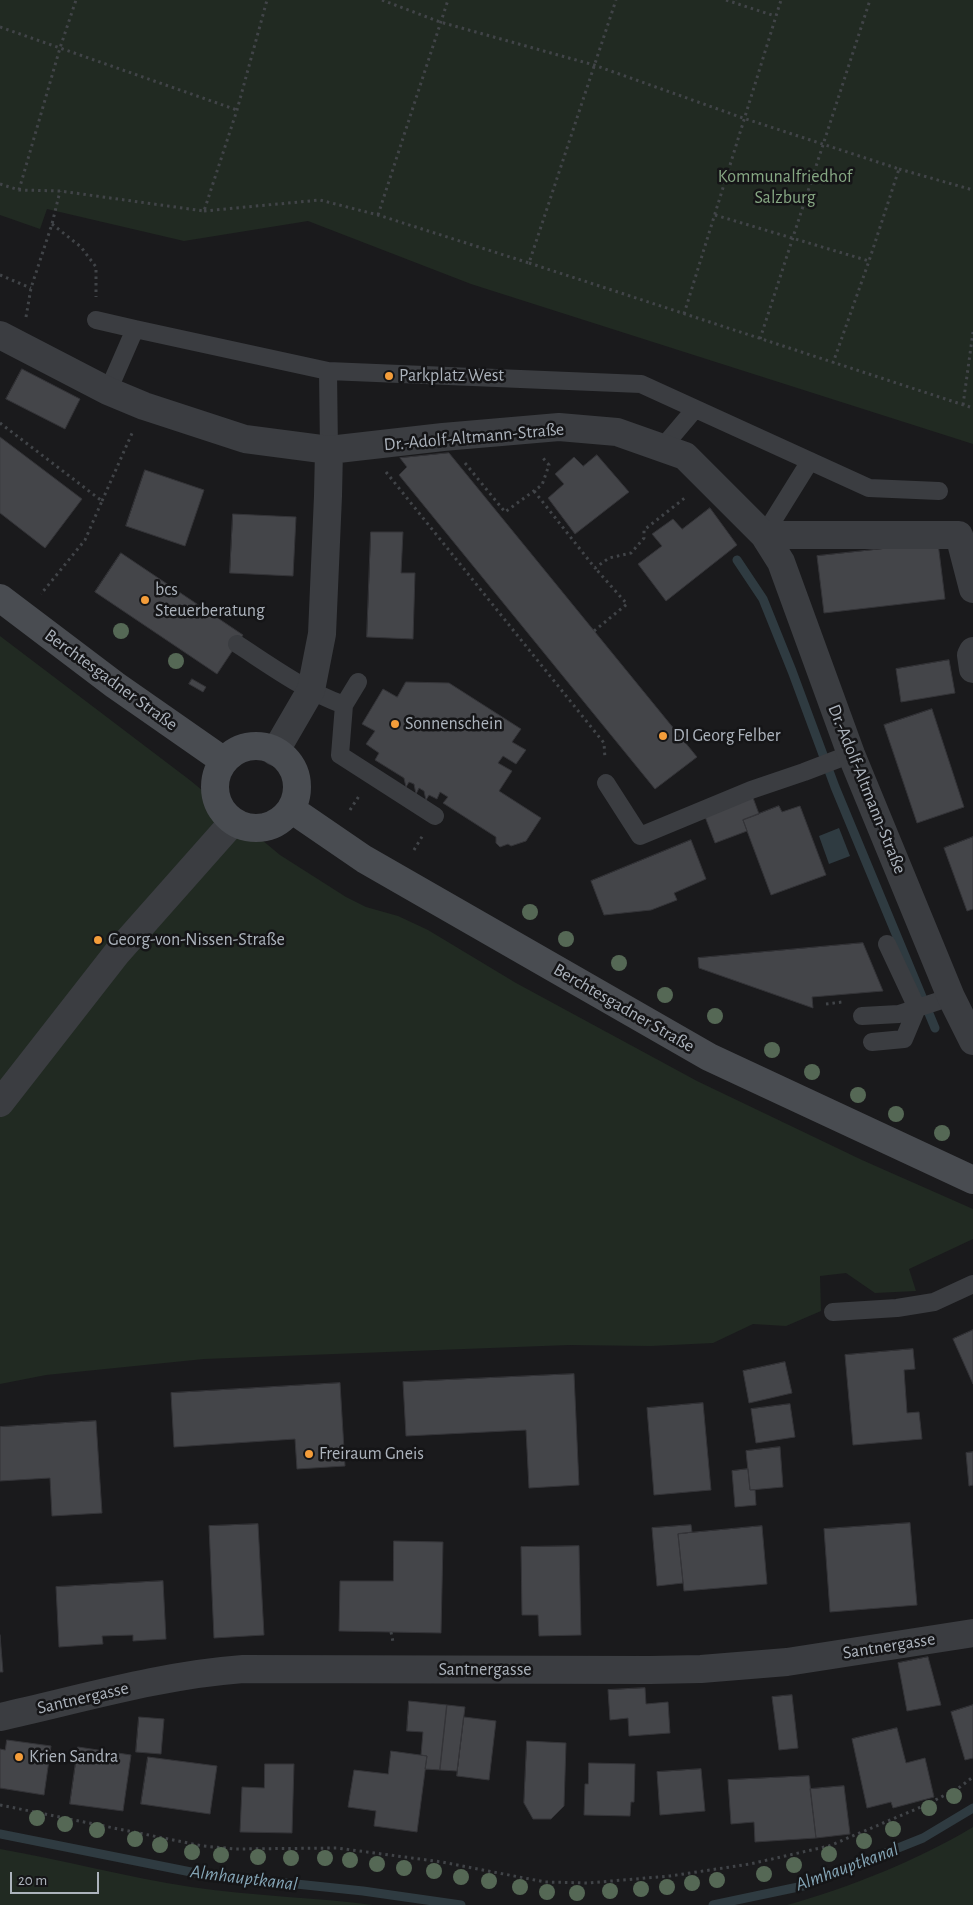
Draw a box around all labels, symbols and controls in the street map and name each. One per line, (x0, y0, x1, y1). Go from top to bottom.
park label: Kommunalfriedhof Salzburg (718, 166, 852, 208)
place label: Parkplatz West (399, 365, 504, 387)
marker: Parkplatz West (383, 370, 395, 382)
street label: Dr.-Adolf-Altmann-Straße (383, 418, 565, 456)
place label: bcs Steuerberatung (155, 579, 265, 622)
marker: bcs Steuerberatung (139, 594, 151, 606)
street label: Berchtesgadner Straße (40, 624, 182, 736)
street label: Dr.-Adolf-Altmann-Straße (823, 701, 911, 877)
place label: Sonnenschein (405, 713, 503, 735)
marker: Sonnenschein (389, 718, 401, 730)
place label: DI Georg Felber (673, 725, 781, 747)
marker: DI Georg Felber (657, 730, 669, 742)
place label: Georg-von-Nissen-Straße (108, 929, 285, 951)
marker: Georg-von-Nissen-Straße (92, 934, 104, 946)
street label: Berchtesgadner Straße (550, 959, 698, 1057)
place label: Freiraum Gneis (319, 1443, 424, 1465)
marker: Freiraum Gneis (303, 1448, 315, 1460)
street label: Santnergasse (841, 1628, 937, 1664)
street label: Santnergasse (438, 1659, 532, 1681)
street label: Santnergasse (35, 1677, 131, 1719)
place label: Krien Sandra (29, 1746, 118, 1768)
marker: Krien Sandra (13, 1751, 25, 1763)
water label: Almhauptkanal (792, 1838, 902, 1896)
water label: Almhauptkanal (189, 1860, 299, 1896)
scale bar (12, 1862, 101, 1894)
text: 20 m (18, 1873, 47, 1888)

